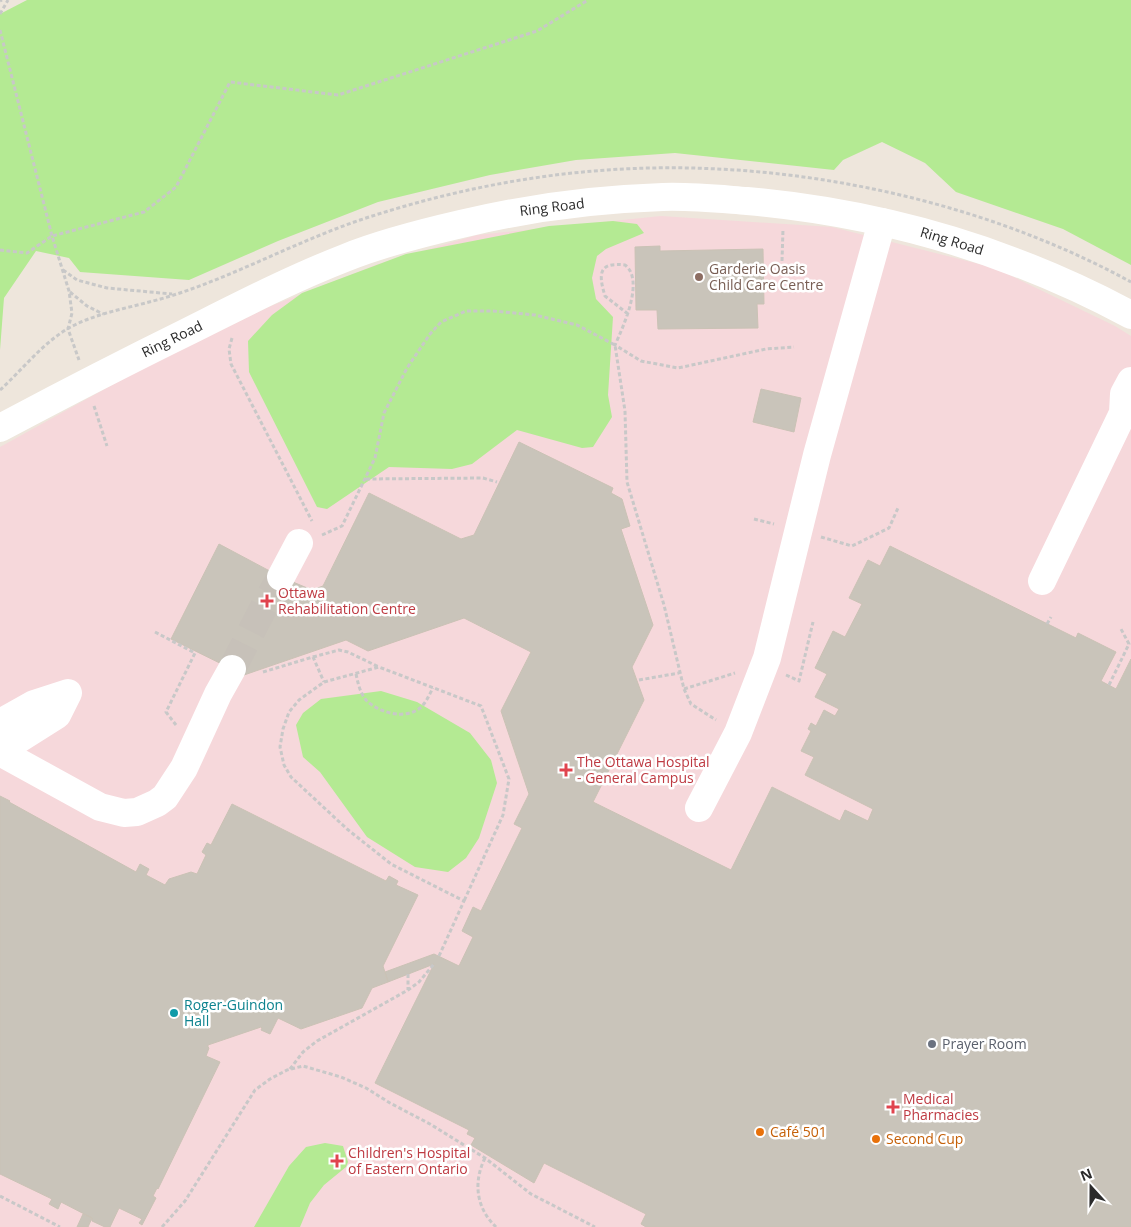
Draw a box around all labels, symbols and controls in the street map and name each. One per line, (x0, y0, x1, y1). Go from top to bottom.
street label: Ring Road (518, 193, 586, 220)
street label: Ring Road (918, 222, 986, 259)
place label: Garderie Oasis Child Care Centre (709, 259, 823, 294)
marker: Garderie Oasis Child Care Centre (693, 271, 705, 283)
street label: Ring Road (138, 316, 205, 361)
place label: Ottawa Rehabilitation Centre (278, 583, 416, 618)
marker: Ottawa Rehabilitation Centre (260, 594, 274, 608)
place label: The Ottawa Hospital - General Campus (577, 752, 710, 787)
marker: The Ottawa Hospital - General Campus (559, 763, 573, 777)
place label: Roger-Guindon Hall (184, 995, 283, 1030)
marker: Roger-Guindon Hall (168, 1007, 180, 1019)
place label: Prayer Room (942, 1034, 1027, 1053)
marker: Prayer Room (926, 1038, 938, 1050)
place label: Medical Pharmacies (903, 1089, 979, 1124)
marker: Medical Pharmacies (887, 1101, 899, 1113)
place label: Café 501 (770, 1122, 827, 1141)
marker: Café 501 (754, 1126, 766, 1138)
place label: Second Cup (886, 1129, 963, 1148)
marker: Second Cup (870, 1133, 882, 1145)
place label: Children's Hospital of Eastern Ontario (348, 1143, 470, 1178)
marker: Children's Hospital of Eastern Ontario (330, 1154, 344, 1168)
north arrow (1066, 1162, 1116, 1212)
text: N (1077, 1163, 1095, 1185)

